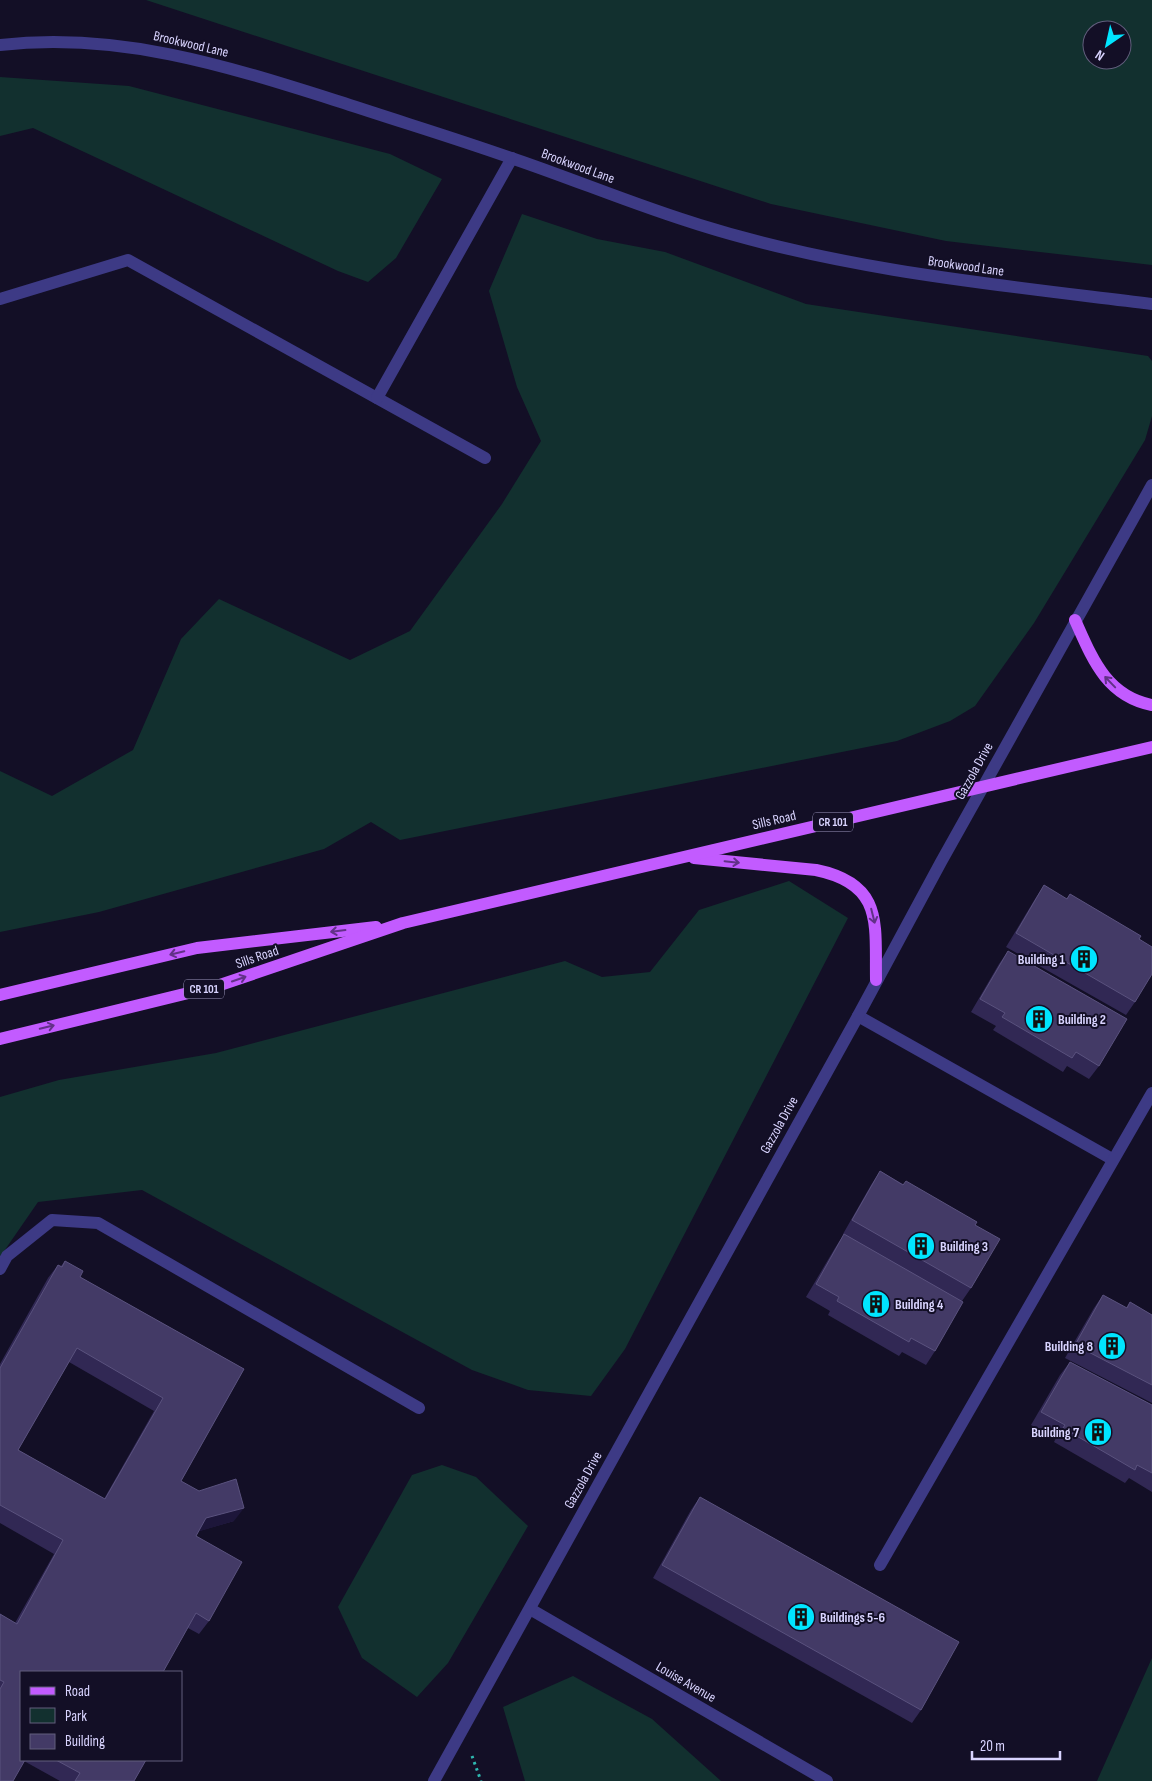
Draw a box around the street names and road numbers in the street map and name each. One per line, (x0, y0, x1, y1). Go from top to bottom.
street label: Brookwood Lane (152, 27, 230, 61)
street label: Brookwood Lane (539, 145, 617, 187)
street label: Brookwood Lane (927, 252, 1005, 280)
street label: Gazzola Drive (951, 739, 997, 803)
street label: Sills Road (750, 807, 798, 833)
road number: CR 101 (813, 812, 853, 832)
street label: Sills Road (233, 942, 281, 972)
road number: CR 101 (184, 980, 224, 999)
street label: Gazzola Drive (756, 1093, 802, 1157)
street label: Gazzola Drive (560, 1448, 606, 1512)
street label: Louise Avenue (653, 1658, 719, 1706)

